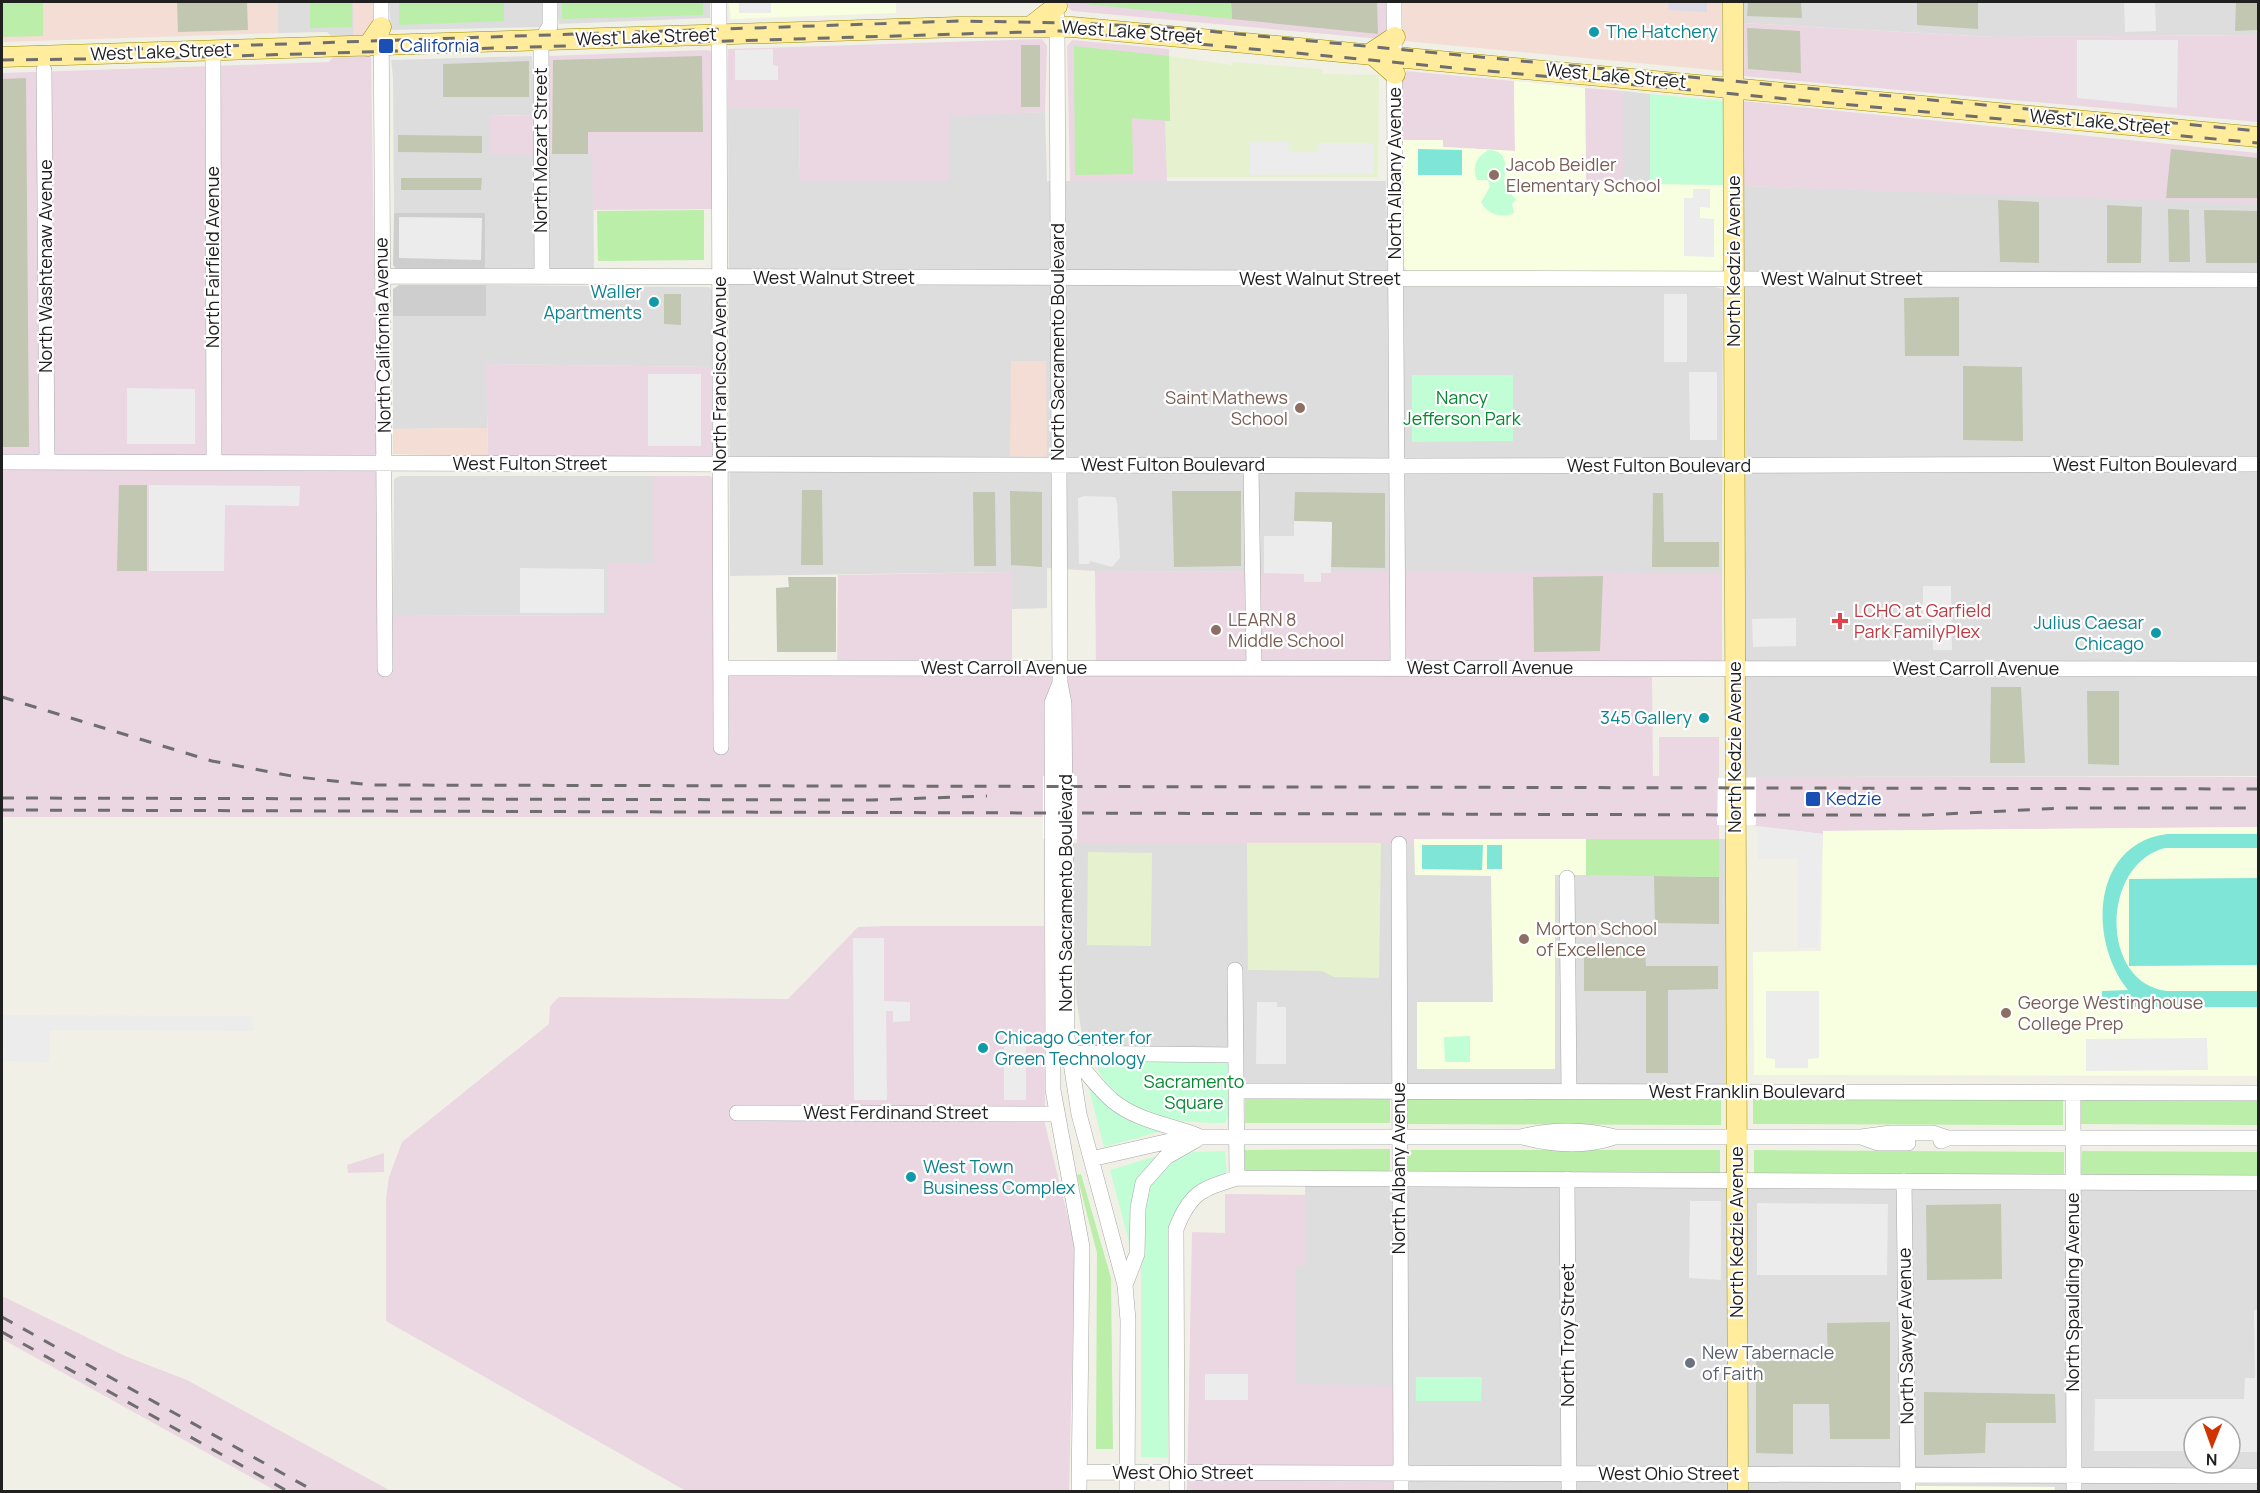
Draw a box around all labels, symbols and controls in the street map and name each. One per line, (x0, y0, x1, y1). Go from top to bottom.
street label: West Lake Street (1061, 14, 1203, 48)
place label: The Hatchery (1606, 19, 1718, 43)
street label: West Lake Street (575, 22, 717, 50)
marker: The Hatchery (1587, 25, 1601, 39)
place label: California (400, 33, 479, 57)
street label: West Lake Street (90, 37, 232, 65)
marker: California (377, 37, 395, 55)
street label: West Lake Street (1545, 57, 1688, 93)
street label: North Mozart Street (528, 67, 552, 233)
street label: North Albany Avenue (1382, 87, 1406, 259)
street label: West Lake Street (2029, 103, 2172, 139)
place label: Jacob Beidler Elementary School (1506, 152, 1661, 197)
street label: North Washtenaw Avenue (33, 159, 57, 373)
street label: North Fairfield Avenue (200, 166, 224, 348)
marker: Jacob Beidler Elementary School (1487, 168, 1501, 182)
street label: North Kedzie Avenue (1721, 175, 1745, 347)
street label: North Sacramento Boulevard (1045, 223, 1069, 461)
street label: North California Avenue (368, 237, 396, 433)
street label: West Walnut Street (753, 265, 915, 289)
street label: West Walnut Street (1239, 266, 1401, 290)
street label: West Walnut Street (1761, 266, 1923, 290)
street label: North Francisco Avenue (707, 276, 731, 472)
place label: Waller Apartments (543, 279, 643, 324)
marker: Waller Apartments (647, 295, 661, 309)
place label: Saint Mathews School (1165, 385, 1288, 430)
park label: Nancy Jefferson Park (1403, 385, 1522, 430)
marker: Saint Mathews School (1293, 401, 1307, 415)
street label: West Fulton Street (452, 451, 608, 475)
street label: West Fulton Boulevard (1081, 452, 1265, 476)
street label: West Fulton Boulevard (2053, 452, 2237, 476)
street label: West Fulton Boulevard (1567, 453, 1751, 477)
place label: LCHC at Garfield Park FamilyPlex (1854, 598, 1991, 643)
place label: LEARN 8 Middle School (1228, 607, 1344, 652)
place label: Julius Caesar Chicago (2033, 610, 2145, 655)
marker: LCHC at Garfield Park FamilyPlex (1831, 612, 1849, 630)
marker: LEARN 8 Middle School (1209, 623, 1223, 637)
marker: Julius Caesar Chicago (2149, 626, 2163, 640)
street label: West Carroll Avenue (921, 655, 1087, 679)
street label: West Carroll Avenue (1407, 655, 1573, 679)
street label: West Carroll Avenue (1893, 656, 2059, 680)
street label: North Kedzie Avenue (1722, 661, 1746, 833)
place label: 345 Gallery (1600, 705, 1692, 729)
marker: 345 Gallery (1697, 711, 1711, 725)
street label: North Sacramento Boulevard (1053, 774, 1077, 1012)
place label: Kedzie (1826, 786, 1881, 810)
marker: Kedzie (1804, 790, 1822, 808)
place label: Morton School of Excellence (1536, 916, 1657, 961)
marker: Morton School of Excellence (1517, 932, 1531, 946)
place label: George Westinghouse College Prep (2018, 990, 2203, 1035)
marker: George Westinghouse College Prep (1999, 1006, 2013, 1020)
place label: Chicago Center for Green Technology (995, 1025, 1153, 1070)
marker: Chicago Center for Green Technology (976, 1041, 990, 1055)
park label: Sacramento Square (1144, 1069, 1244, 1114)
street label: West Franklin Boulevard (1649, 1079, 1845, 1103)
street label: North Albany Avenue (1386, 1082, 1410, 1254)
street label: West Ferdinand Street (803, 1100, 989, 1124)
street label: North Kedzie Avenue (1724, 1146, 1748, 1318)
place label: West Town Business Complex (923, 1154, 1076, 1199)
marker: West Town Business Complex (904, 1170, 918, 1184)
street label: North Spaulding Avenue (2060, 1192, 2084, 1392)
street label: North Sawyer Avenue (1891, 1247, 1919, 1425)
street label: North Troy Street (1555, 1263, 1579, 1407)
place label: New Tabernacle of Faith (1702, 1340, 1834, 1385)
marker: New Tabernacle of Faith (1683, 1356, 1697, 1370)
north arrow (2182, 1415, 2242, 1475)
text: N (2206, 1449, 2218, 1471)
street label: West Ohio Street (1112, 1460, 1254, 1484)
street label: West Ohio Street (1598, 1461, 1740, 1485)

